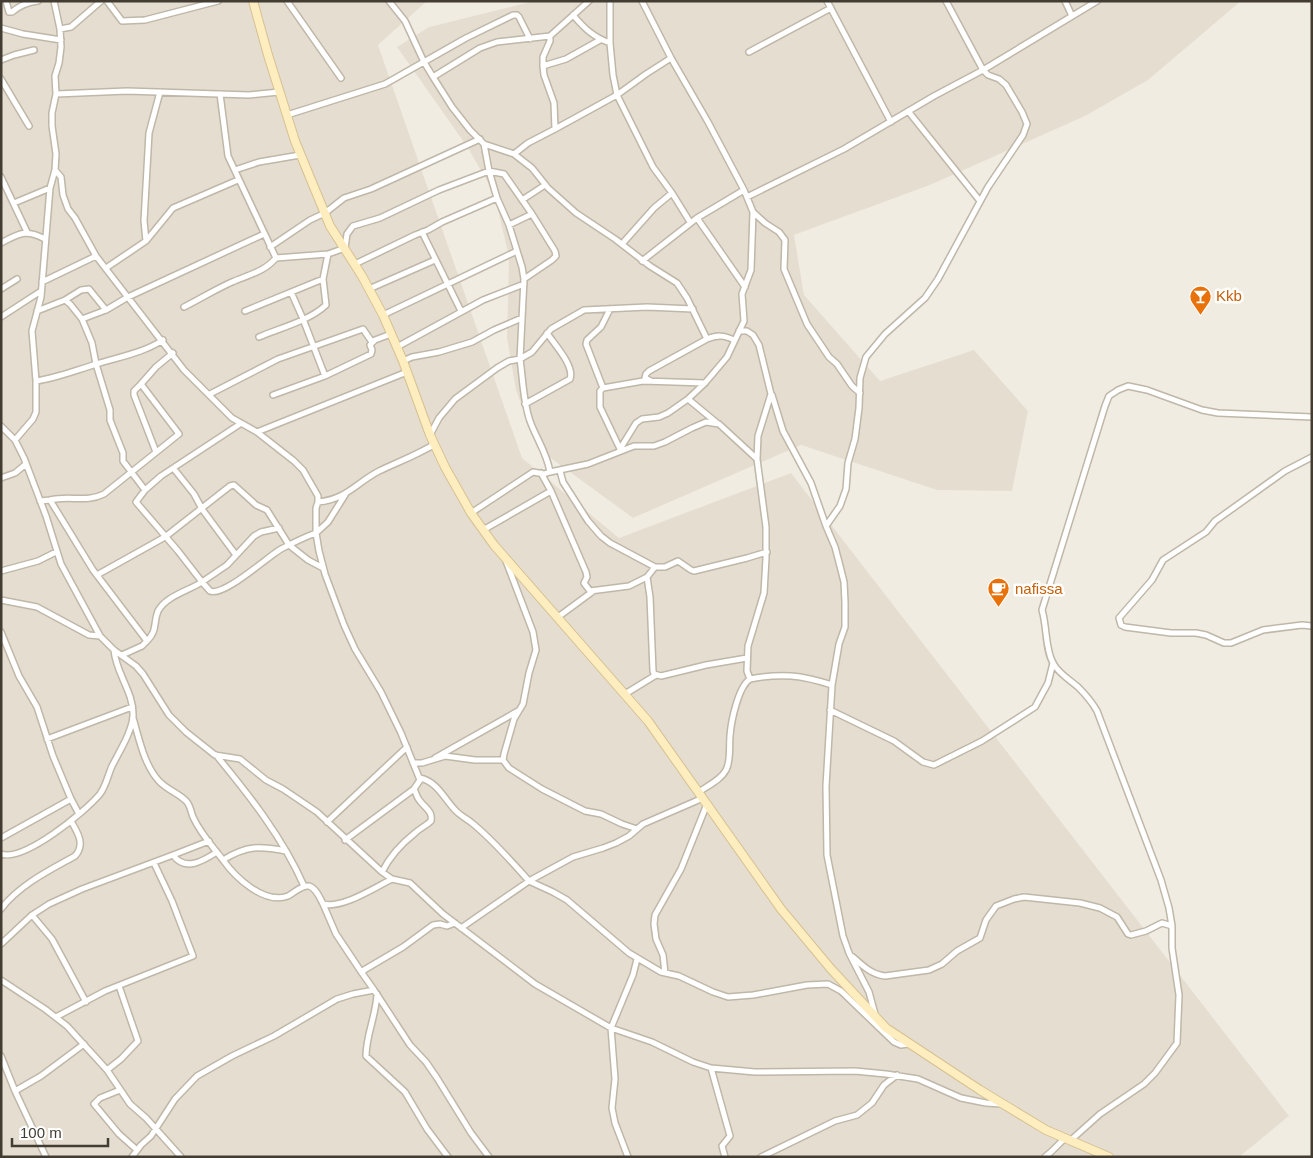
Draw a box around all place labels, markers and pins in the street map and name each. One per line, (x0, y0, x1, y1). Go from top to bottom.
bar icon: Kkb (1188, 284, 1212, 315)
place label: Kkb (1216, 287, 1242, 304)
cafe icon: nafissa (987, 577, 1011, 608)
place label: nafissa (1015, 580, 1063, 597)

